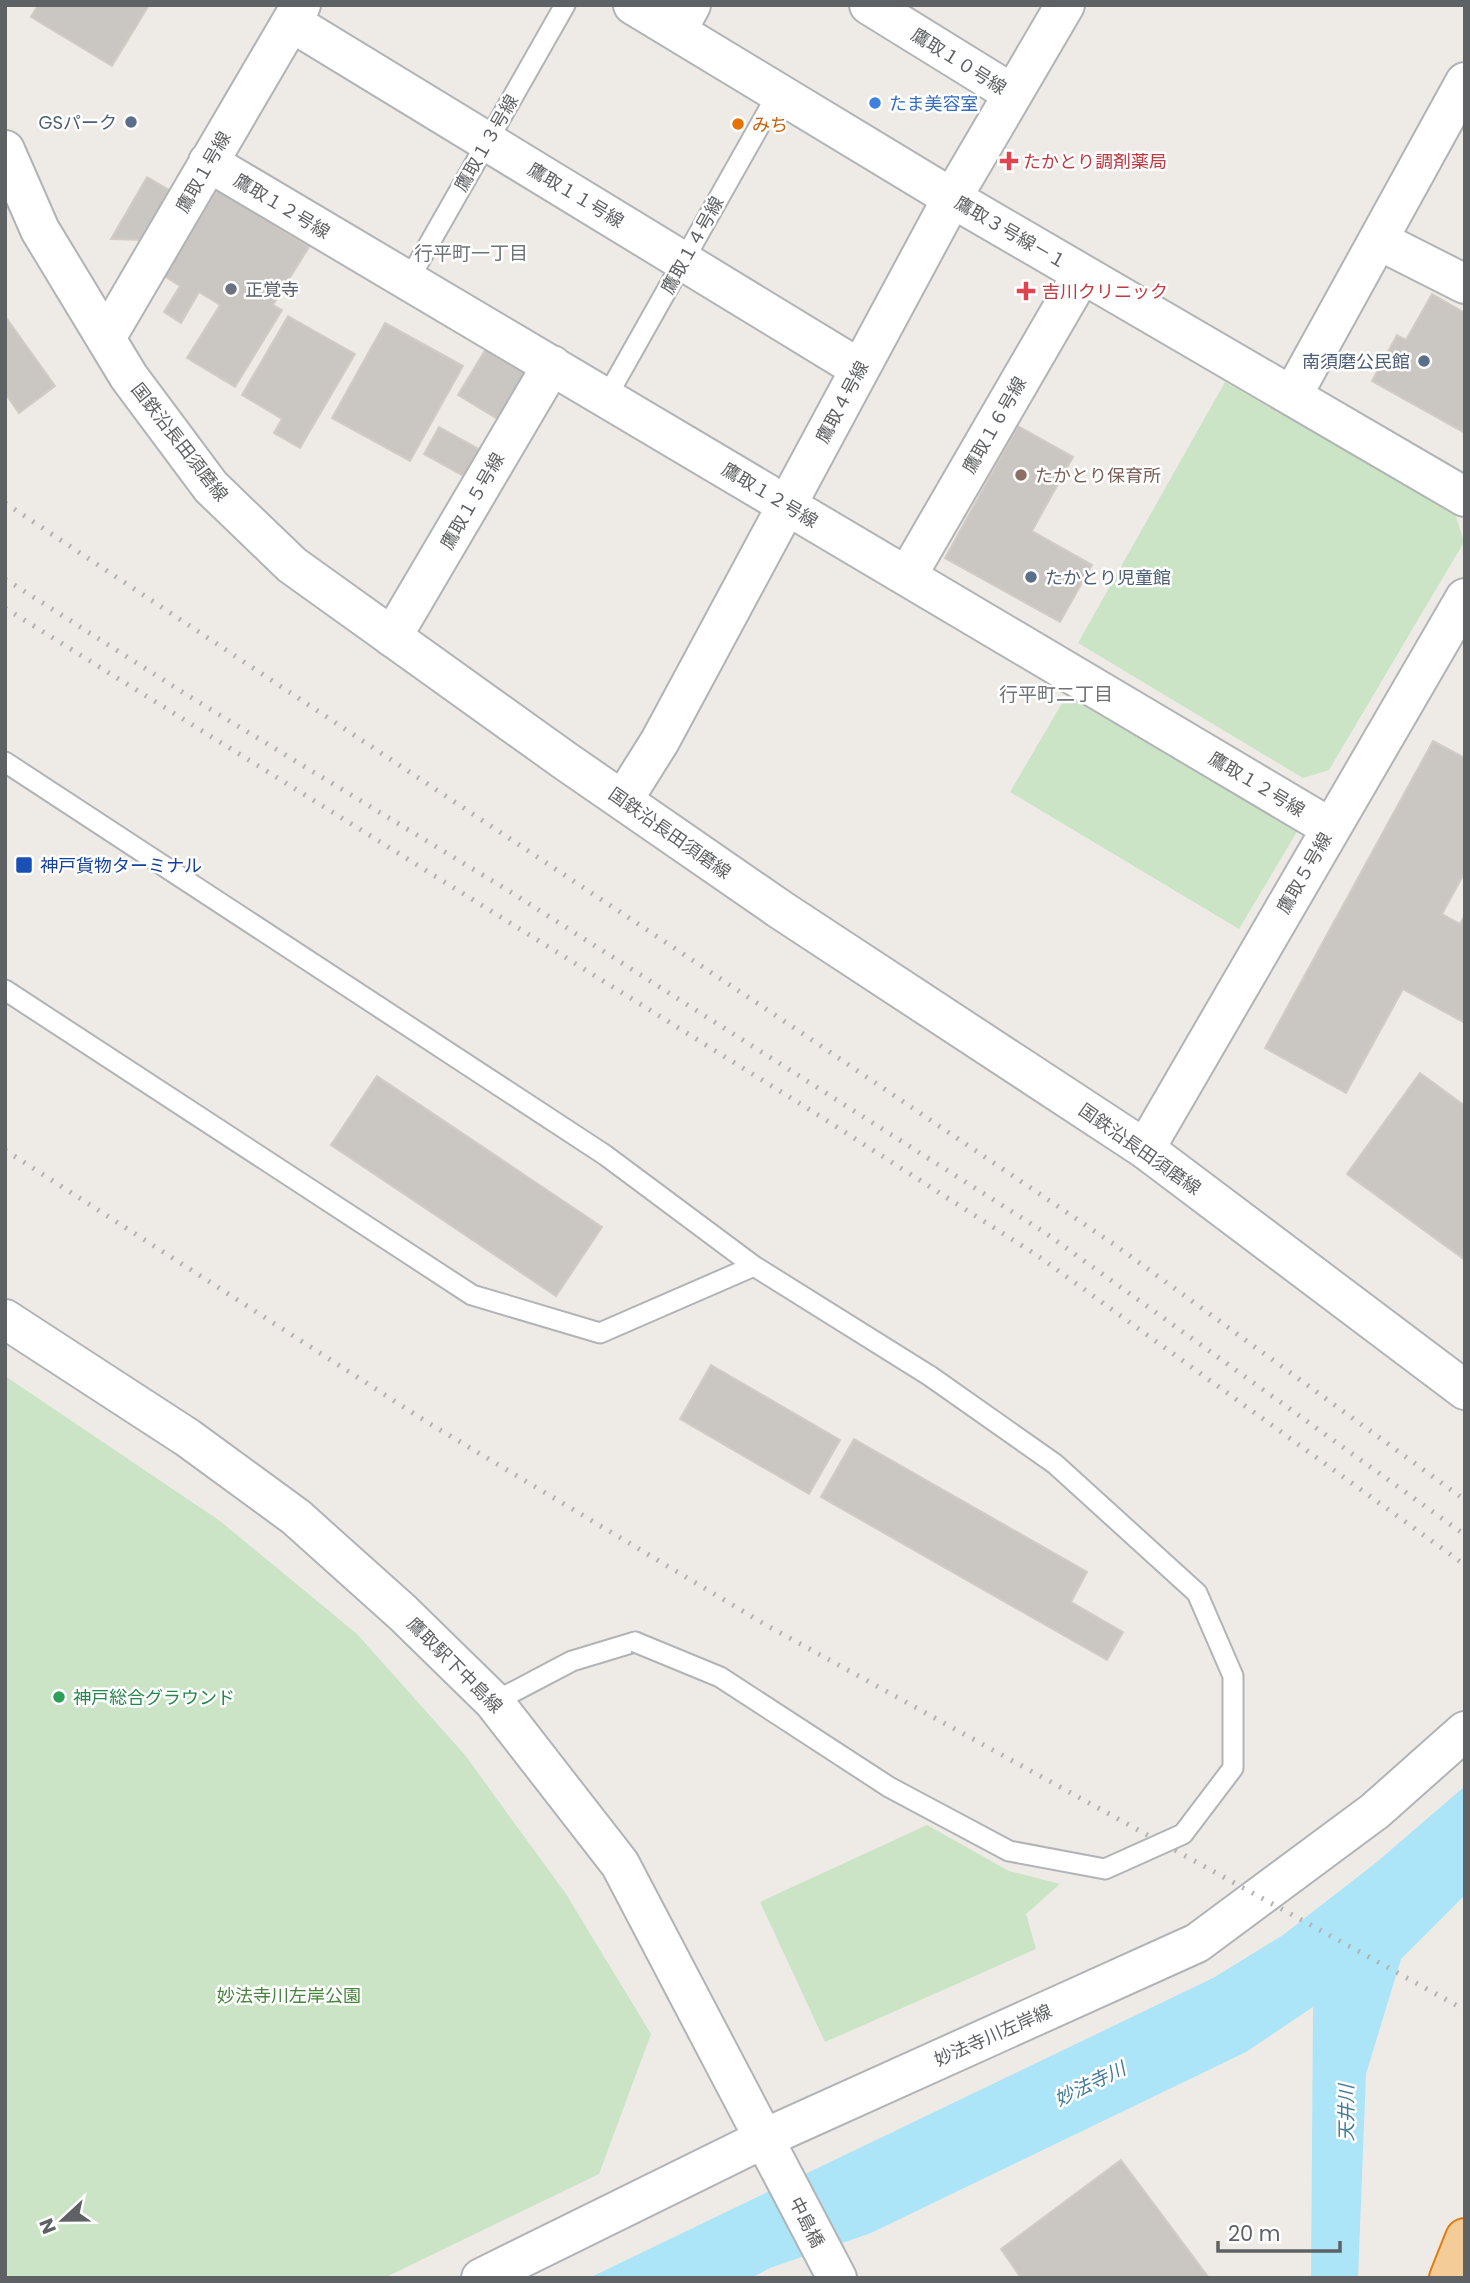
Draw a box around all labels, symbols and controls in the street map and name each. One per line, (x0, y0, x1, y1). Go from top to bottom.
street label: 鷹取１０号線 (907, 22, 1011, 100)
street label: 鷹取１３号線 (448, 90, 524, 196)
place label: たま美容室 (889, 91, 978, 116)
marker: たま美容室 (867, 95, 883, 111)
place label: GSパーク (38, 110, 117, 135)
place label: みち (752, 112, 788, 137)
marker: GSパーク (123, 114, 139, 130)
marker: みち (730, 116, 746, 132)
street label: 鷹取１号線 (170, 127, 236, 217)
place label: たかとり調剤薬局 (1023, 149, 1167, 174)
marker: たかとり調剤薬局 (1001, 153, 1017, 169)
street label: 鷹取１１号線 (523, 156, 629, 234)
street label: 鷹取１２号線 (229, 167, 335, 245)
street label: 鷹取３号線－１ (950, 190, 1072, 274)
street label: 鷹取１４号線 (655, 192, 729, 298)
district label: 行平町一丁目 (414, 240, 528, 267)
place label: 正覚寺 (245, 277, 299, 302)
place label: 吉川クリニック (1042, 279, 1168, 304)
marker: 正覚寺 (223, 281, 239, 297)
marker: 吉川クリニック (1016, 281, 1036, 301)
place label: 南須磨公民館 (1302, 349, 1410, 374)
marker: 南須磨公民館 (1416, 353, 1432, 369)
street label: 鷹取４号線 (810, 356, 874, 448)
street label: 鷹取１６号線 (956, 372, 1032, 478)
street label: 国鉄沿長田須磨線 (126, 378, 234, 506)
street label: 鷹取１５号線 (434, 448, 510, 554)
street label: 鷹取１２号線 (717, 456, 823, 534)
place label: たかとり保育所 (1035, 463, 1161, 488)
marker: たかとり保育所 (1013, 467, 1029, 483)
place label: たかとり児童館 (1045, 565, 1171, 590)
marker: たかとり児童館 (1023, 569, 1039, 585)
district label: 行平町二丁目 (999, 681, 1113, 708)
street label: 鷹取１２号線 (1204, 745, 1310, 823)
street label: 国鉄沿長田須磨線 (604, 781, 736, 885)
street label: 鷹取５号線 (1271, 828, 1337, 918)
place label: 神戸貨物ターミナル (40, 853, 202, 878)
marker: 神戸貨物ターミナル (14, 855, 34, 875)
street label: 国鉄沿長田須磨線 (1074, 1097, 1206, 1201)
street label: 鷹取駅下中島線 (402, 1612, 508, 1718)
place label: 神戸総合グラウンド (73, 1685, 235, 1710)
marker: 神戸総合グラウンド (51, 1689, 67, 1705)
park label: 妙法寺川左岸公園 (217, 1983, 361, 2008)
street label: 妙法寺川左岸線 (930, 1998, 1056, 2072)
water label: 妙法寺川 (1050, 2054, 1132, 2113)
water label: 天井川 (1333, 2083, 1360, 2142)
north arrow (28, 2185, 98, 2255)
street label: 中島橋 (784, 2192, 830, 2252)
scale bar (1218, 2210, 1340, 2254)
text: N (33, 2214, 63, 2238)
text: 20 m (1228, 2219, 1281, 2248)

